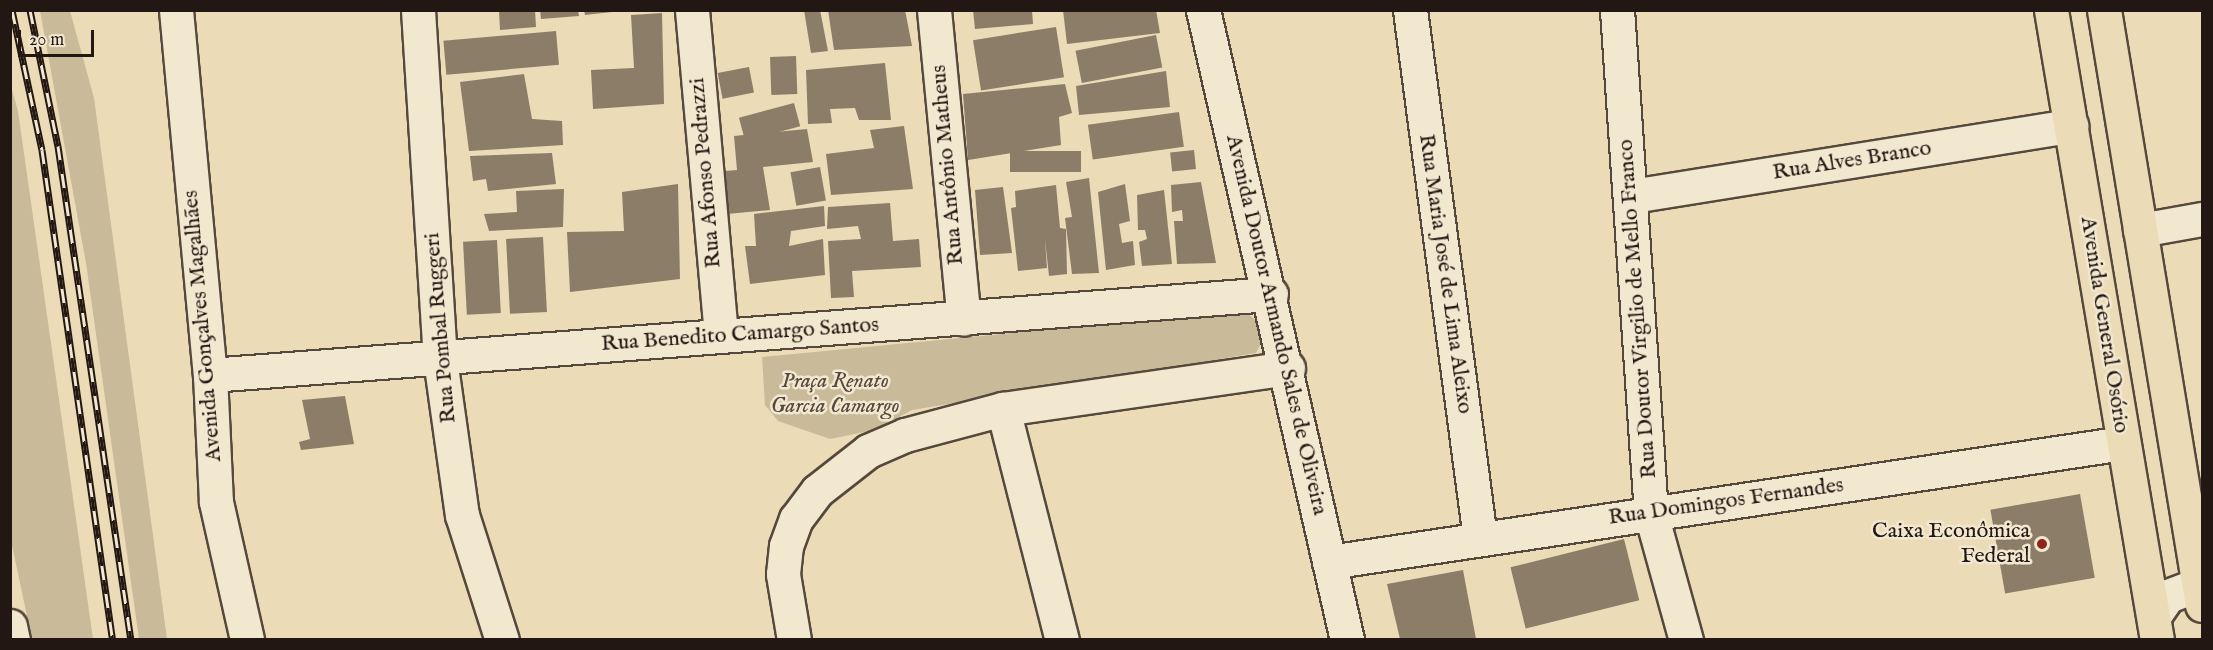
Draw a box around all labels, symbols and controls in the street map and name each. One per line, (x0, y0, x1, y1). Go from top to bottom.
scale bar (21, 18, 98, 56)
text: 20 m (29, 29, 64, 52)
street label: Rua Antônio Matheus (926, 64, 970, 266)
street label: Rua Afonso Pedrazzi (685, 77, 727, 269)
street label: Avenida Doutor Armando Sales de Oliveira (1219, 132, 1333, 518)
street label: Rua Maria José de Lima Aleixo (1412, 132, 1478, 416)
street label: Rua Alves Branco (1771, 135, 1933, 187)
street label: Rua Doutor Virgilio de Mello Franco (1613, 138, 1663, 480)
street label: Avenida Gonçalves Magalhães (178, 189, 228, 463)
street label: Avenida General Osório (2074, 215, 2134, 435)
street label: Rua Pombal Ruggeri (420, 231, 462, 425)
street label: Rua Benedito Camargo Santos (600, 312, 880, 358)
park label: Praça Renato Garcia Camargo (770, 368, 900, 420)
street label: Rua Domingos Fernandes (1607, 472, 1845, 532)
place label: Caixa Econômica Federal (1872, 518, 2030, 570)
marker: Caixa Econômica Federal (2035, 537, 2049, 551)

